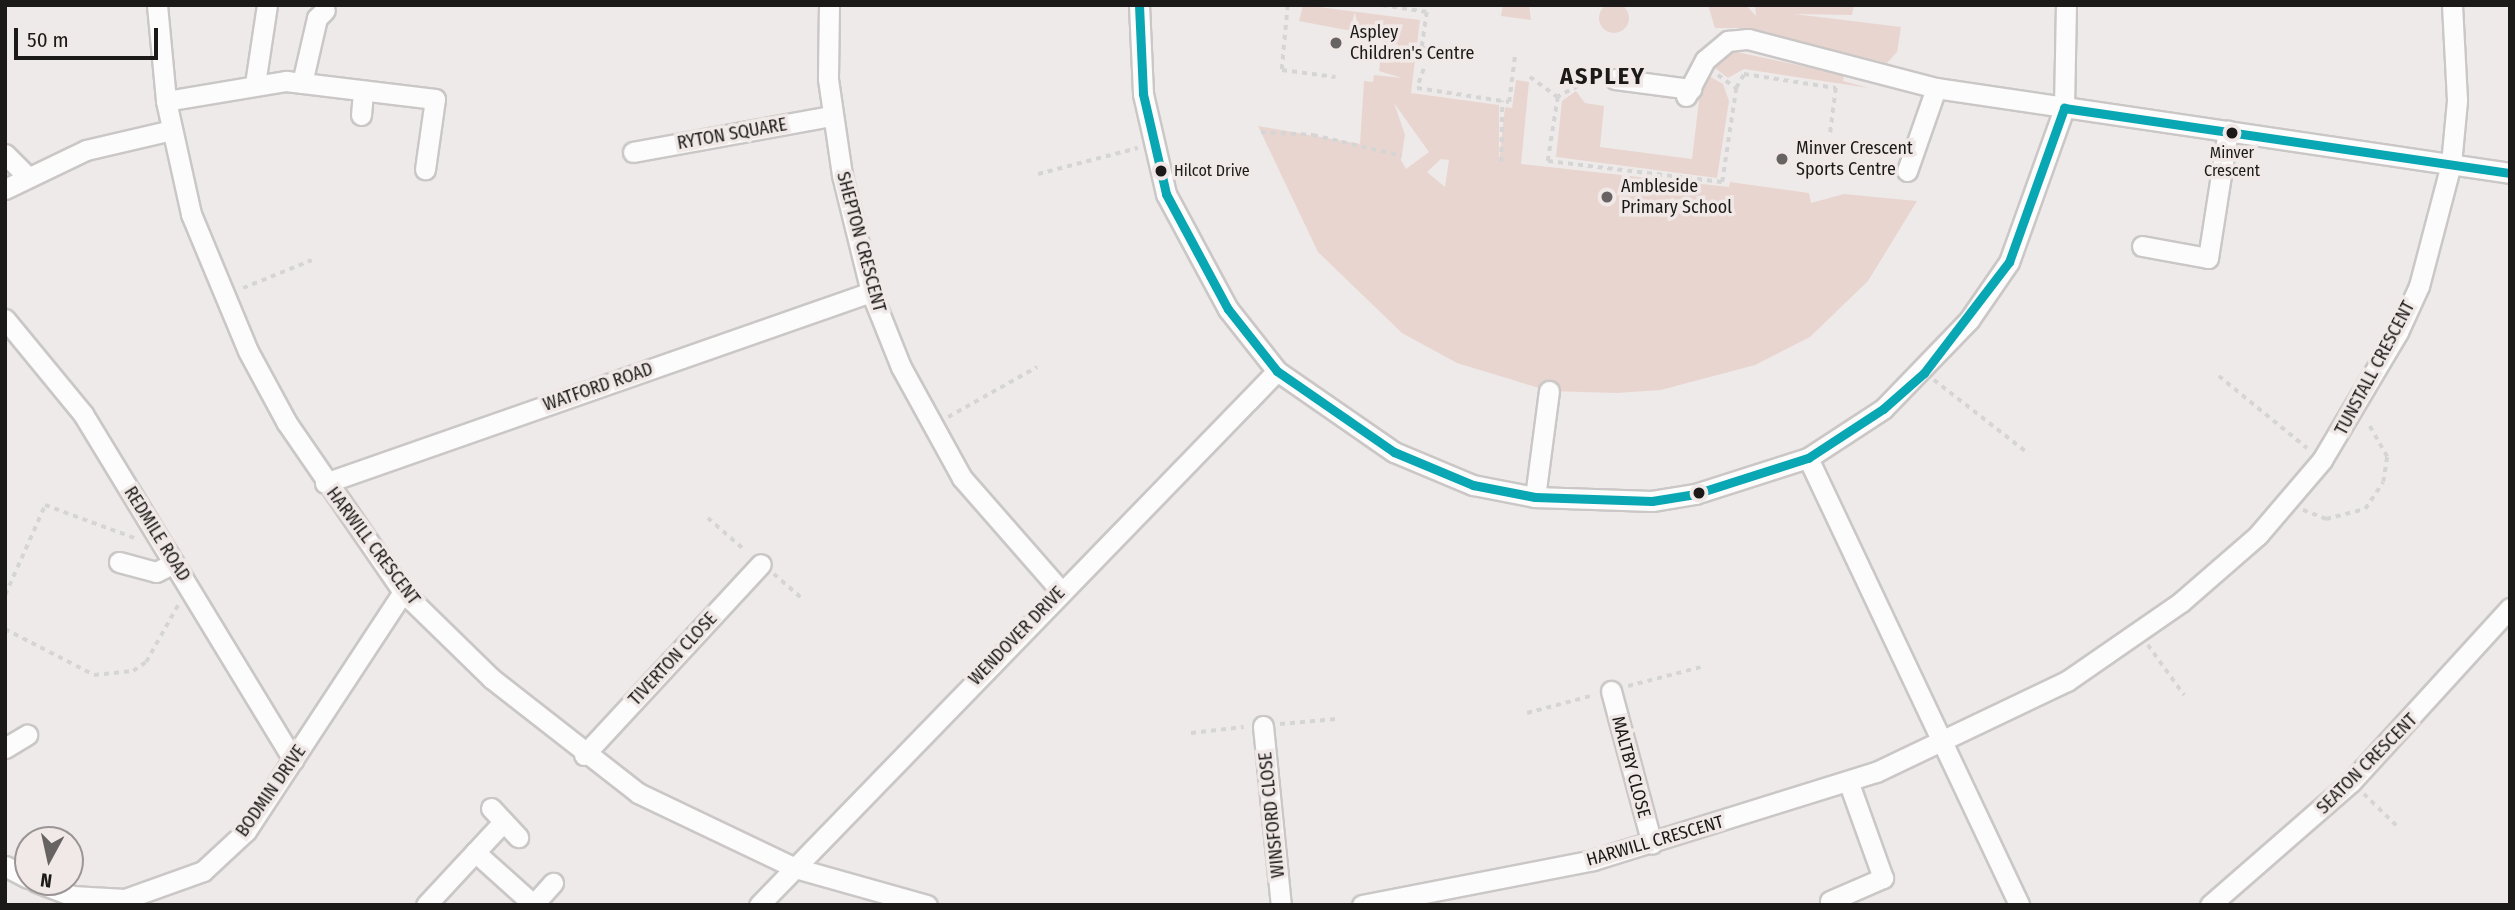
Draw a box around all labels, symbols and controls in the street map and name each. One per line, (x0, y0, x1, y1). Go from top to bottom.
scale bar (18, 14, 161, 58)
place label: Aspley Children's Centre (1350, 22, 1474, 64)
text: 50 m (27, 27, 69, 53)
marker: Aspley Children's Centre (1328, 35, 1344, 51)
district label: ASPLEY (1561, 63, 1645, 91)
street label: RYTON SQUARE (676, 114, 788, 154)
marker: Minver Crescent (2225, 126, 2239, 140)
place label: Minver Crescent Sports Centre (1796, 138, 1913, 180)
place label: Minver Crescent (2204, 143, 2260, 181)
marker: Minver Crescent Sports Centre (1774, 151, 1790, 167)
place label: Hilcot Drive (1174, 161, 1250, 181)
marker: Hilcot Drive (1154, 164, 1168, 178)
street label: SHEPTON CRESCENT (832, 169, 890, 315)
place label: Ambleside Primary School (1621, 176, 1732, 218)
marker: Ambleside Primary School (1599, 189, 1615, 205)
street label: TUNSTALL CRESCENT (2331, 297, 2419, 439)
street label: WATFORD ROAD (540, 358, 656, 416)
street label: REDMILE ROAD (119, 483, 195, 585)
street label: HARWILL CRESCENT (322, 483, 424, 609)
unlabelled marker (1692, 486, 1706, 500)
street label: WENDOVER DRIVE (965, 582, 1069, 690)
street label: TIVERTON CLOSE (624, 608, 722, 710)
street label: SEATON CRESCENT (2312, 709, 2422, 819)
street label: MALTBY CLOSE (1607, 714, 1655, 820)
street label: BODMIN DRIVE (232, 741, 310, 841)
street label: WINSFORD CLOSE (1255, 751, 1289, 879)
street label: HARWILL CRESCENT (1584, 811, 1726, 871)
north arrow (14, 826, 84, 896)
text: N (39, 868, 54, 892)

